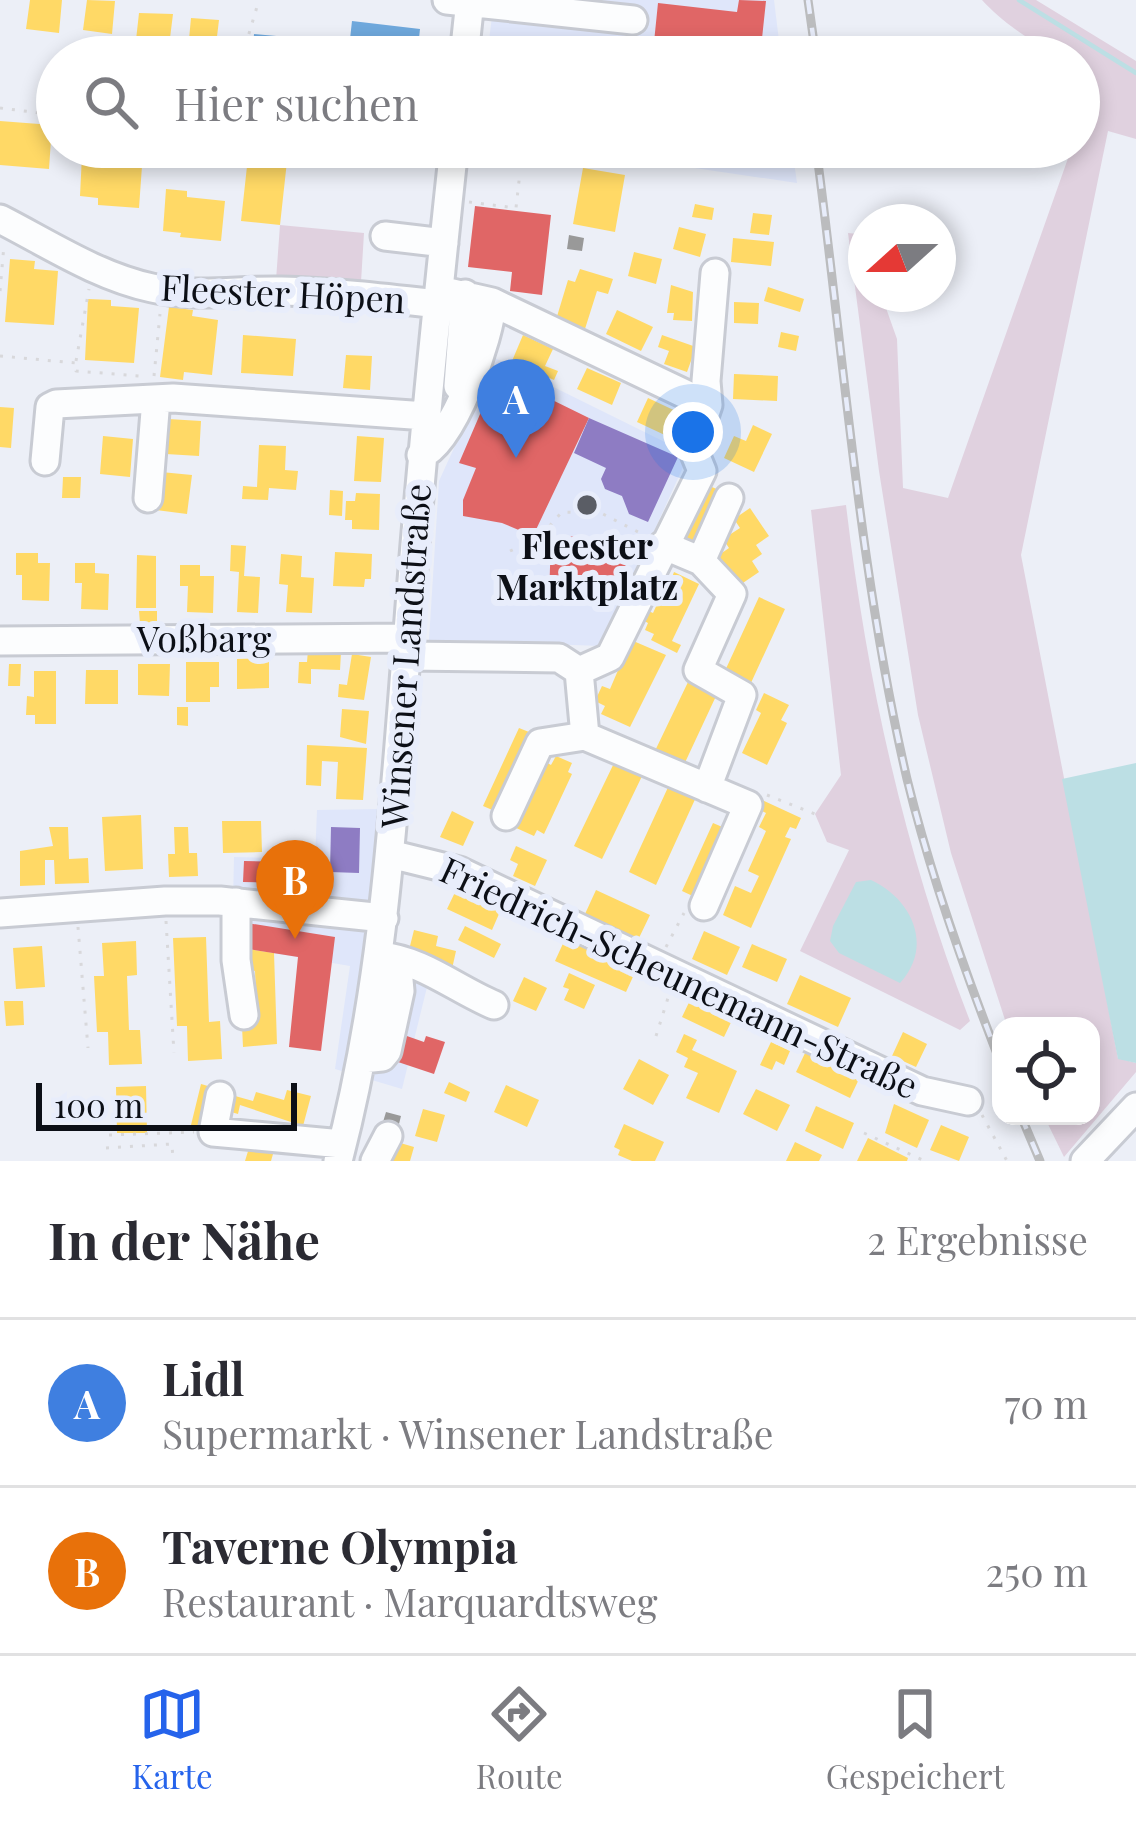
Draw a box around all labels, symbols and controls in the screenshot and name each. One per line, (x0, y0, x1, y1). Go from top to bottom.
search box (36, 36, 1100, 168)
icon: search (78, 69, 144, 135)
text: Hier suchen (174, 72, 419, 132)
north arrow (848, 204, 956, 312)
street label: Fleester Höpen (160, 262, 407, 322)
pin: A (477, 359, 555, 458)
your location (663, 402, 723, 462)
street label: Winsener Landstraße (368, 482, 440, 831)
marker: Fleester Marktplatz (574, 492, 600, 518)
place label: Fleester Marktplatz (496, 520, 678, 609)
street label: Voßbarg (136, 613, 271, 661)
pin: B (256, 840, 334, 939)
street label: Friedrich-Scheunemann-Straße (433, 844, 926, 1108)
map controls (992, 1017, 1100, 1125)
button: locate (992, 1017, 1100, 1125)
scale bar (36, 1077, 297, 1130)
text: 100 m (54, 1082, 143, 1126)
text: In der Nähe (48, 1205, 320, 1273)
text: 2 Ergebnisse (867, 1213, 1088, 1265)
text: Lidl (162, 1347, 245, 1407)
text: A (74, 1377, 100, 1429)
text: 70 m (1004, 1377, 1088, 1429)
text: Supermarkt · Winsener Landstraße (162, 1407, 773, 1459)
text: Taverne Olympia (162, 1515, 518, 1575)
text: B (74, 1545, 100, 1597)
text: 250 m (985, 1545, 1088, 1597)
text: Restaurant · Marquardtsweg (162, 1575, 658, 1627)
tab: Karte (132, 1681, 213, 1797)
tab: Route (476, 1681, 563, 1797)
tab: Gespeichert (826, 1681, 1004, 1797)

